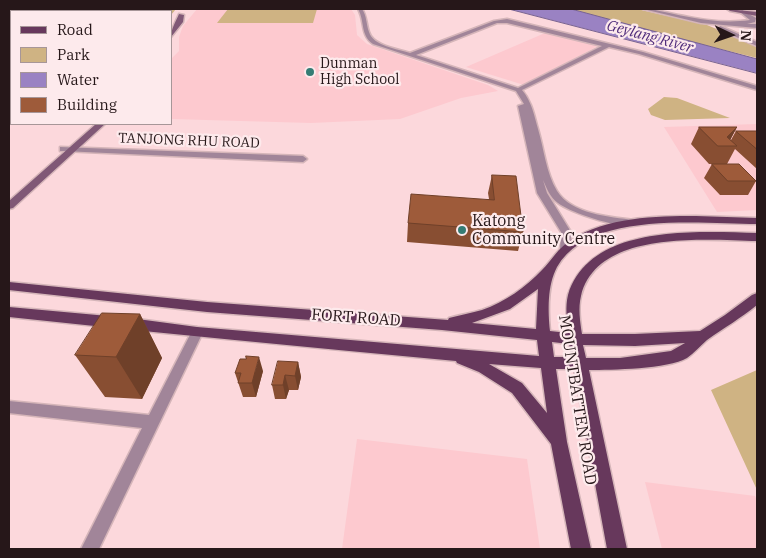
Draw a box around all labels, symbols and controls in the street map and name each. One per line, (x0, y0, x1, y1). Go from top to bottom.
legend (10, 10, 172, 125)
north arrow (706, 10, 756, 60)
water label: Geylang River (605, 17, 695, 57)
text: Road (57, 20, 93, 39)
text: N (737, 30, 755, 42)
text: Park (57, 45, 90, 64)
place label: Dunman High School (320, 56, 399, 88)
marker: Dunman High School (304, 66, 316, 78)
text: Water (57, 70, 99, 89)
text: Building (57, 95, 117, 114)
street label: TANJONG RHU ROAD (118, 130, 260, 152)
place label: Katong Community Centre (472, 211, 615, 249)
marker: Katong Community Centre (456, 224, 468, 236)
street label: FORT ROAD (311, 305, 401, 331)
street label: MOUNTBATTEN ROAD (554, 314, 600, 486)

